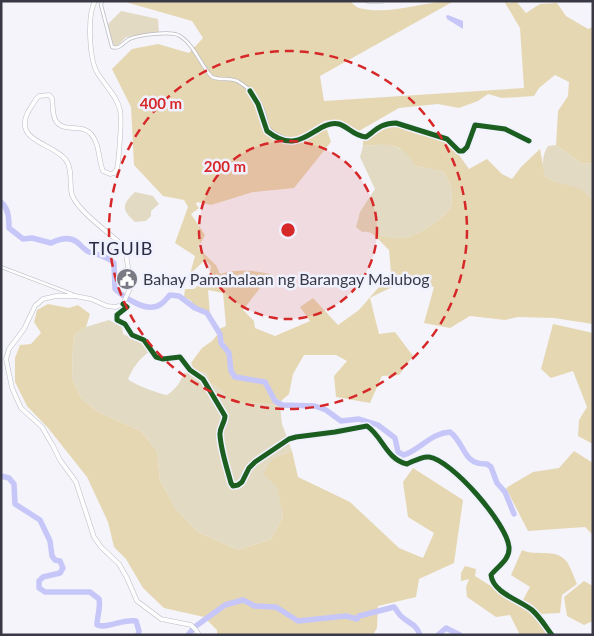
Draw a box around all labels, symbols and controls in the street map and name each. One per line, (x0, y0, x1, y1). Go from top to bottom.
text: 400 m (140, 94, 182, 112)
text: 200 m (204, 157, 246, 175)
centre of rings (279, 221, 297, 239)
district label: TIGUIB (89, 237, 153, 259)
public building icon: Bahay Pamahalaan ng Barangay Malubog (115, 267, 139, 291)
place label: Bahay Pamahalaan ng Barangay Malubog (143, 269, 430, 288)

